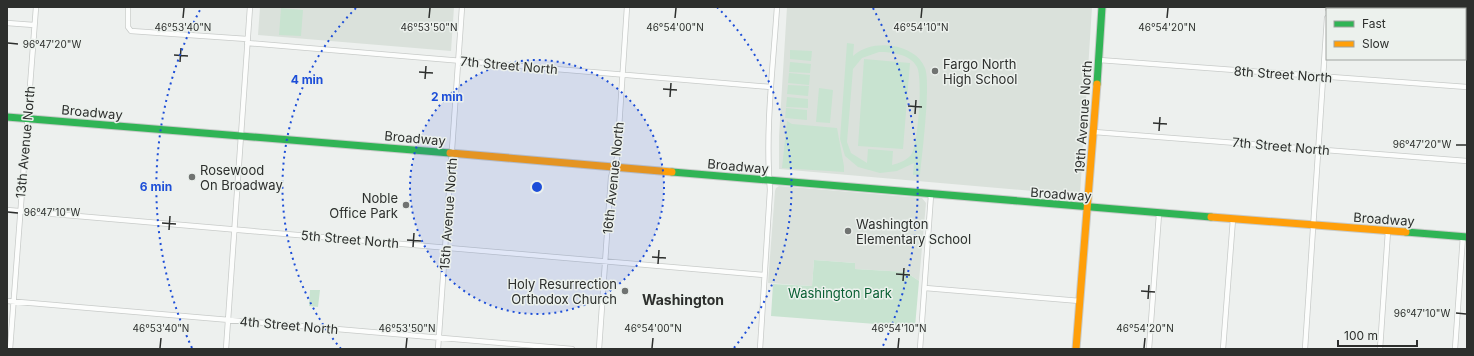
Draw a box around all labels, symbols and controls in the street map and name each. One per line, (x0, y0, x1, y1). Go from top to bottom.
legend (1326, 8, 1466, 60)
text: Fast (1362, 16, 1386, 31)
text: 46°53'40"N (155, 21, 211, 33)
text: 46°53'50"N (400, 21, 458, 33)
text: 46°54'00"N (646, 21, 704, 33)
text: 46°54'10"N (893, 21, 949, 33)
text: 46°54'20"N (1138, 21, 1196, 33)
text: Slow (1362, 36, 1390, 51)
text: 96°47'20"W (23, 38, 81, 50)
street label: 7th Street North (460, 53, 558, 77)
place label: Fargo North High School (943, 56, 1017, 87)
street label: 19th Avenue North (1071, 60, 1095, 174)
street label: 8th Street North (1233, 63, 1333, 85)
marker: Fargo North High School (930, 66, 940, 76)
text: 4 min (291, 72, 323, 87)
street label: 13th Avenue North (12, 85, 38, 199)
text: 2 min (431, 89, 463, 104)
street label: Broadway (61, 101, 123, 123)
street label: 16th Avenue North (599, 121, 627, 235)
street label: Broadway (384, 127, 446, 149)
street label: 7th Street North (1232, 134, 1330, 158)
text: 96°47'20"W (1393, 138, 1451, 150)
street label: Broadway (707, 155, 769, 177)
street label: 15th Avenue North (436, 157, 460, 271)
place label: Rosewood On Broadway (200, 162, 283, 193)
marker: Rosewood On Broadway (187, 172, 197, 182)
text: 6 min (140, 179, 172, 194)
centre of rings (530, 180, 544, 194)
street label: Broadway (1030, 184, 1092, 204)
place label: Noble Office Park (329, 190, 398, 221)
marker: Noble Office Park (401, 200, 411, 210)
text: 96°47'10"W (24, 206, 80, 218)
street label: Broadway (1353, 209, 1415, 229)
place label: Washington Elementary School (856, 216, 971, 247)
marker: Washington Elementary School (843, 226, 853, 236)
street label: 5th Street North (300, 227, 400, 251)
place label: Holy Resurrection Orthodox Church (507, 276, 617, 307)
park label: Washington Park (788, 285, 892, 301)
marker: Holy Resurrection Orthodox Church (620, 286, 630, 296)
district label: Washington (642, 291, 724, 308)
text: 96°47'10"W (1394, 307, 1450, 319)
street label: 4th Street North (239, 313, 339, 337)
text: 46°53'40"N (133, 322, 189, 334)
text: 46°53'50"N (378, 322, 436, 334)
text: 46°54'00"N (624, 322, 682, 334)
text: 46°54'10"N (871, 322, 927, 334)
text: 46°54'20"N (1116, 322, 1174, 334)
scale bar (1338, 322, 1417, 348)
text: 100 m (1344, 328, 1378, 343)

